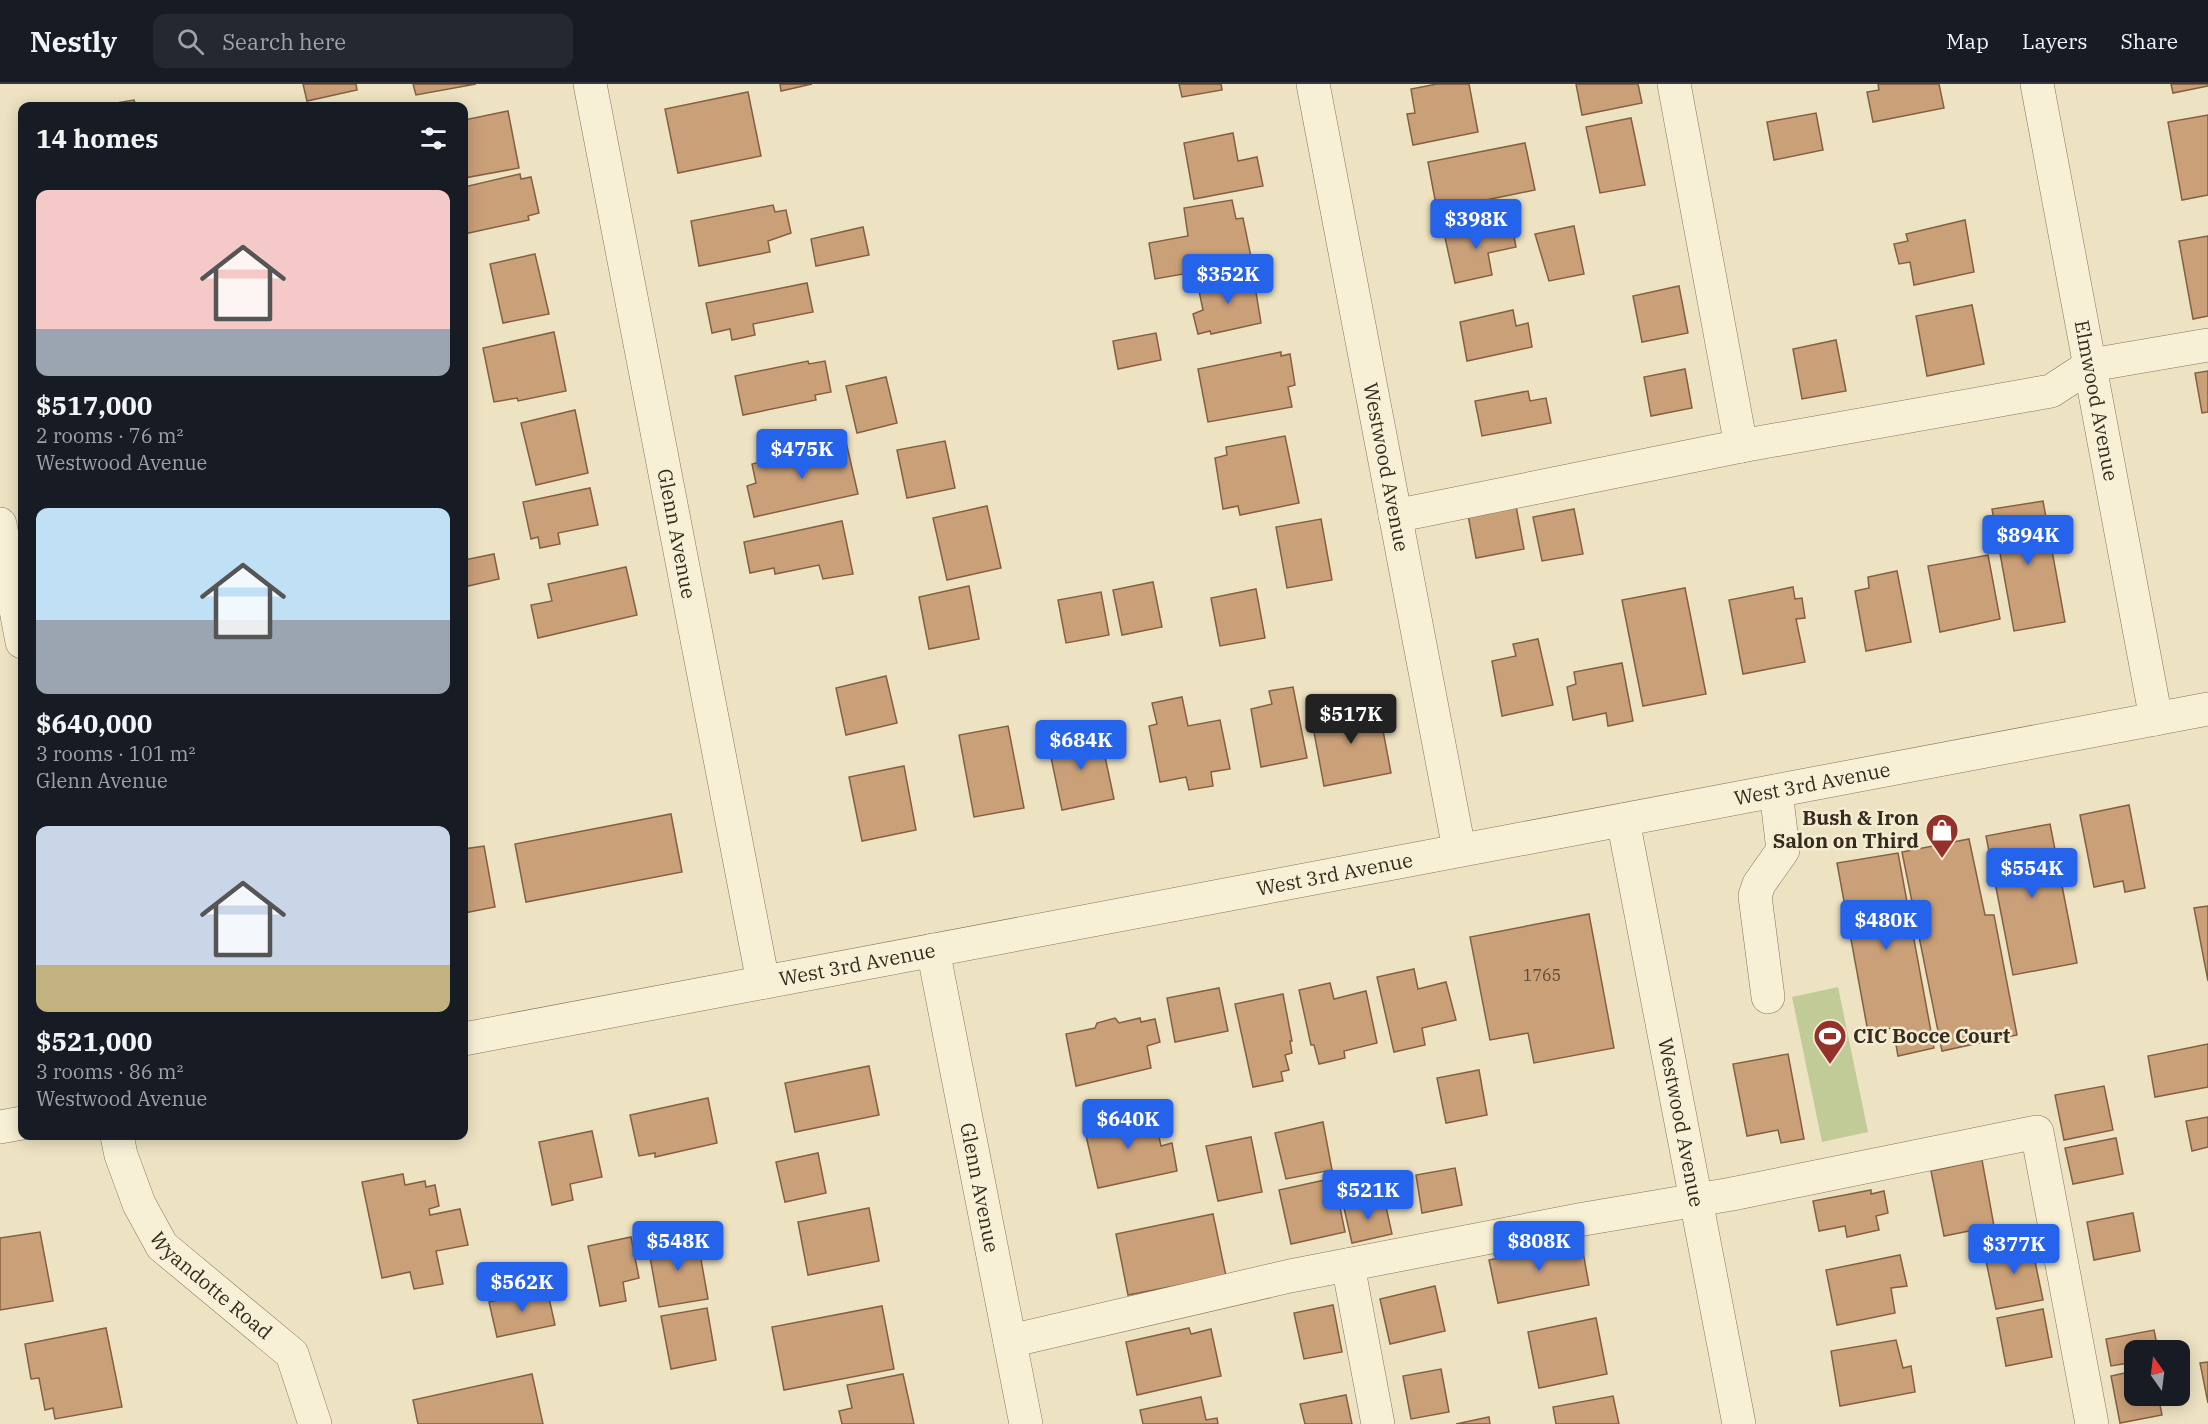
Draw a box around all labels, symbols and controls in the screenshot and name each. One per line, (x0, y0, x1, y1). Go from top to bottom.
search box (153, 14, 573, 68)
text: Nestly (30, 23, 117, 60)
icon: search (174, 25, 207, 58)
text: Search here (222, 27, 346, 56)
text: Map (1946, 27, 1989, 55)
text: Layers (2022, 27, 2088, 55)
text: Share (2121, 27, 2178, 55)
text: 14 homes (36, 121, 158, 155)
icon: filters (417, 122, 450, 155)
pin: $398K (1434, 199, 1518, 250)
text: $398K (1444, 205, 1508, 232)
icon: home (189, 229, 297, 337)
pin: $352K (1186, 254, 1270, 305)
text: $352K (1196, 260, 1260, 287)
street label: Elmwood Avenue (2068, 318, 2125, 483)
street label: Westwood Avenue (1357, 380, 1416, 554)
text: $517,000 (36, 388, 152, 422)
text: 2 rooms · 76 m² (36, 422, 183, 449)
pin: $475K (760, 429, 844, 480)
text: $475K (770, 435, 834, 462)
text: Westwood Avenue (36, 449, 207, 476)
street label: Glenn Avenue (651, 466, 703, 601)
pin: $894K (1986, 515, 2070, 566)
text: $894K (1996, 521, 2060, 548)
icon: home (189, 547, 297, 655)
pin: $517K (1309, 694, 1393, 745)
text: $517K (1319, 700, 1383, 727)
text: $640,000 (36, 706, 152, 740)
pin: $684K (1039, 720, 1123, 771)
text: $684K (1049, 726, 1113, 753)
text: 3 rooms · 101 m² (36, 740, 195, 767)
street label: West 3rd Avenue (1732, 755, 1892, 811)
text: Glenn Avenue (36, 767, 168, 794)
place label: Bush & Iron Salon on Third (1773, 804, 1919, 854)
shop icon: Bush & Iron Salon on Third (1924, 812, 1960, 859)
street label: West 3rd Avenue (1254, 846, 1415, 902)
pin: $554K (1990, 848, 2074, 899)
text: $554K (2000, 854, 2064, 881)
icon: home (189, 865, 297, 973)
pin: $480K (1844, 900, 1928, 951)
text: $480K (1854, 906, 1918, 933)
street label: West 3rd Avenue (777, 936, 937, 992)
house number: 1765 (1523, 965, 1561, 985)
sports icon: CIC Bocce Court (1812, 1018, 1848, 1065)
place label: CIC Bocce Court (1853, 1022, 2011, 1049)
text: $521,000 (36, 1024, 152, 1058)
street label: Westwood Avenue (1652, 1036, 1711, 1209)
text: 3 rooms · 86 m² (36, 1058, 183, 1085)
text: Westwood Avenue (36, 1085, 207, 1112)
pin: $640K (1086, 1099, 1170, 1150)
text: $640K (1096, 1105, 1160, 1132)
street label: Glenn Avenue (954, 1120, 1006, 1255)
pin: $521K (1326, 1170, 1410, 1221)
text: $521K (1336, 1176, 1400, 1203)
pin: $548K (636, 1221, 720, 1272)
pin: $808K (1497, 1221, 1581, 1272)
pin: $377K (1972, 1224, 2056, 1275)
street label: Wyandotte Road (144, 1227, 278, 1345)
text: $548K (646, 1227, 710, 1254)
text: $808K (1507, 1227, 1571, 1254)
text: $377K (1982, 1230, 2046, 1257)
pin: $562K (480, 1262, 564, 1313)
text: $562K (490, 1268, 554, 1295)
north arrow (2124, 1340, 2190, 1406)
map controls (2124, 1340, 2190, 1406)

